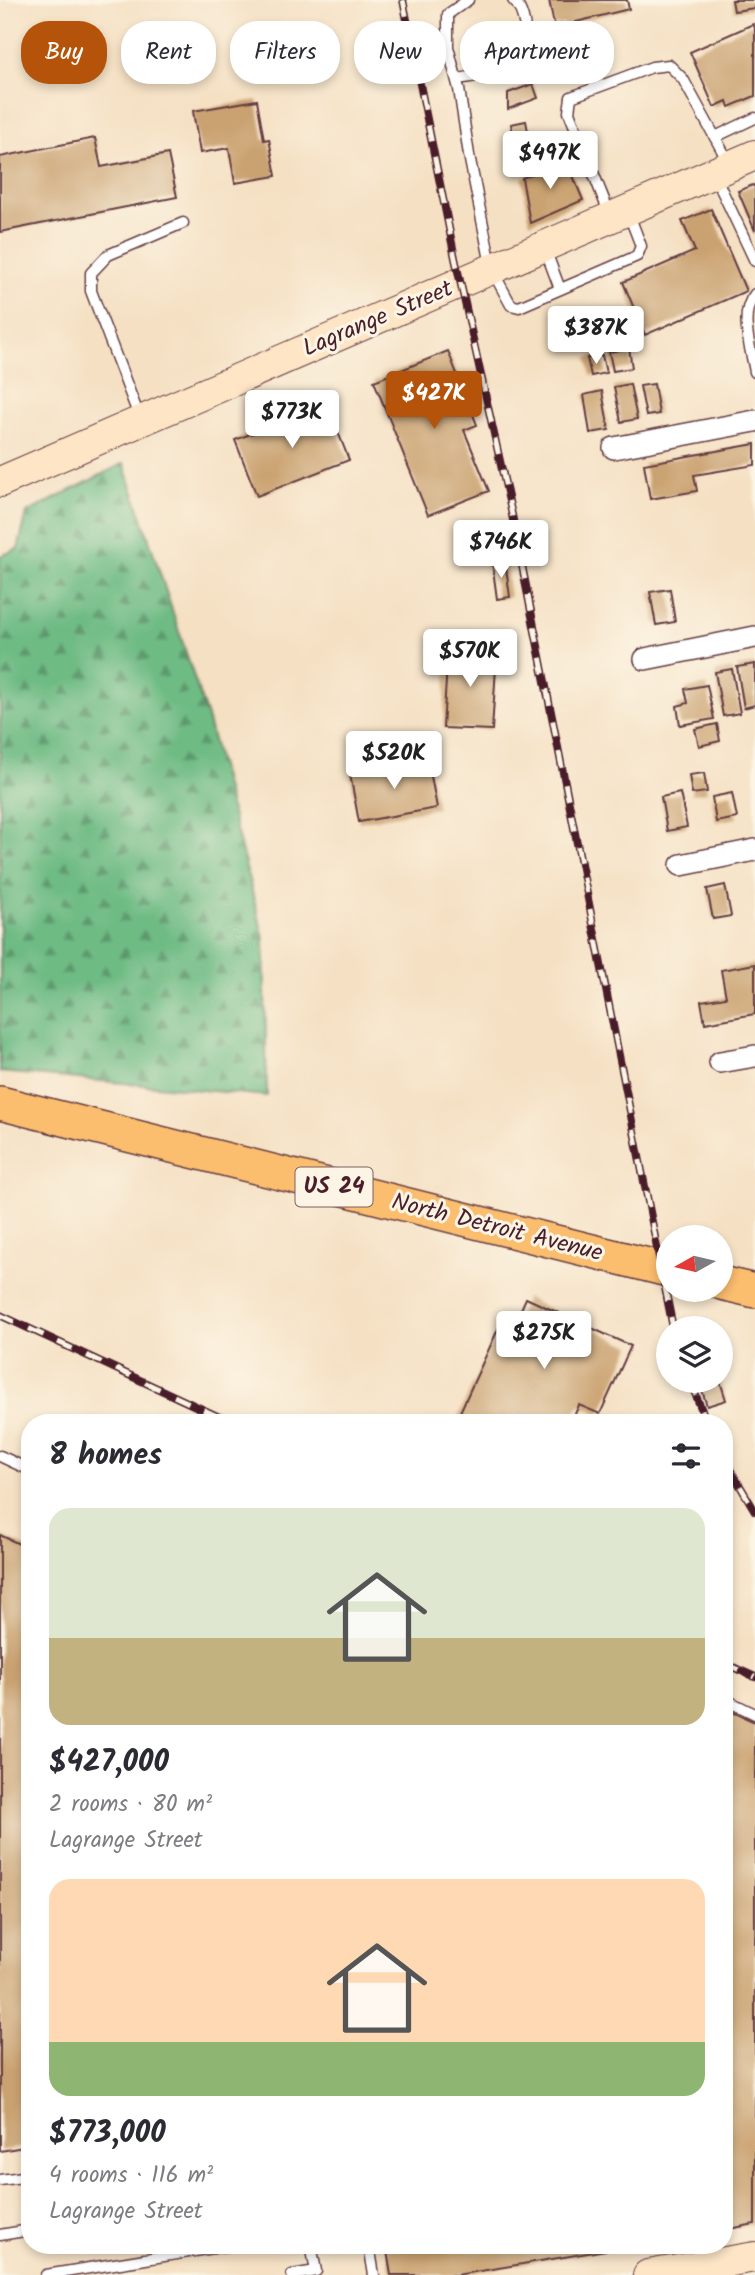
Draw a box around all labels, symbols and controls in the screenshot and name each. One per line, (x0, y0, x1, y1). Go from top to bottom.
chip: Buy (21, 21, 107, 84)
chip: Rent (121, 21, 216, 84)
chip: Filters (230, 21, 340, 84)
chip: New (354, 21, 446, 84)
chip: Apartment (460, 21, 614, 84)
pin: $497K (501, 132, 599, 191)
text: $497K (519, 136, 581, 172)
street label: Lagrange Street (297, 269, 460, 368)
pin: $387K (547, 306, 645, 366)
text: $387K (564, 311, 628, 347)
pin: $427K (385, 372, 483, 431)
text: $427K (402, 376, 466, 412)
pin: $773K (243, 391, 341, 450)
text: $773K (261, 395, 323, 431)
pin: $746K (452, 520, 550, 580)
text: $746K (469, 525, 533, 561)
pin: $570K (421, 630, 519, 689)
text: $570K (439, 634, 501, 670)
pin: $520K (345, 732, 443, 791)
text: $520K (362, 736, 426, 772)
road number: US 24 (296, 1168, 372, 1206)
street label: North Detroit Avenue (387, 1183, 607, 1273)
north arrow (656, 1225, 733, 1302)
map controls (656, 1225, 733, 1393)
pin: $275K (495, 1312, 593, 1371)
text: $275K (512, 1316, 576, 1352)
button: layers (656, 1316, 733, 1393)
text: 8 homes (49, 1432, 162, 1480)
icon: filters (667, 1437, 705, 1475)
icon: home (314, 1554, 440, 1680)
text: $427,000 (49, 1739, 169, 1787)
text: 2 rooms · 80 m² (49, 1787, 212, 1823)
text: Lagrange Street (49, 1823, 203, 1859)
icon: home (314, 1925, 440, 2051)
text: $773,000 (49, 2110, 166, 2158)
text: 4 rooms · 116 m² (49, 2158, 213, 2194)
text: Lagrange Street (49, 2194, 203, 2230)

